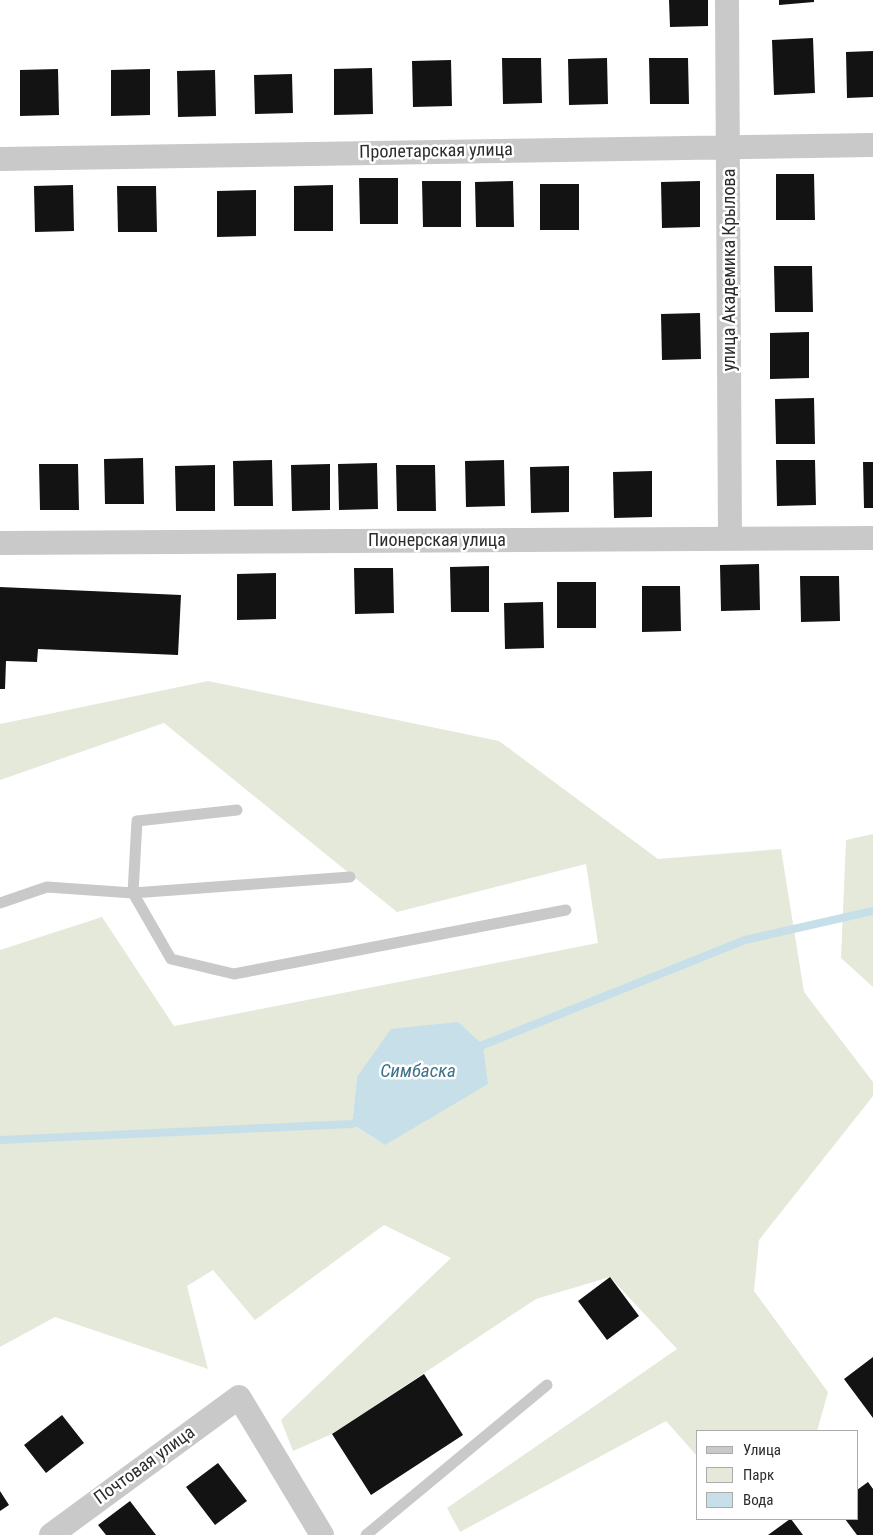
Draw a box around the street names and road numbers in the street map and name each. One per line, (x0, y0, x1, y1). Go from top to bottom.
street label: Пролетарская улица (359, 140, 513, 164)
street label: улица Академика Крылова (719, 169, 741, 371)
street label: Пионерская улица (368, 530, 506, 552)
street label: Почтовая улица (90, 1422, 200, 1510)

